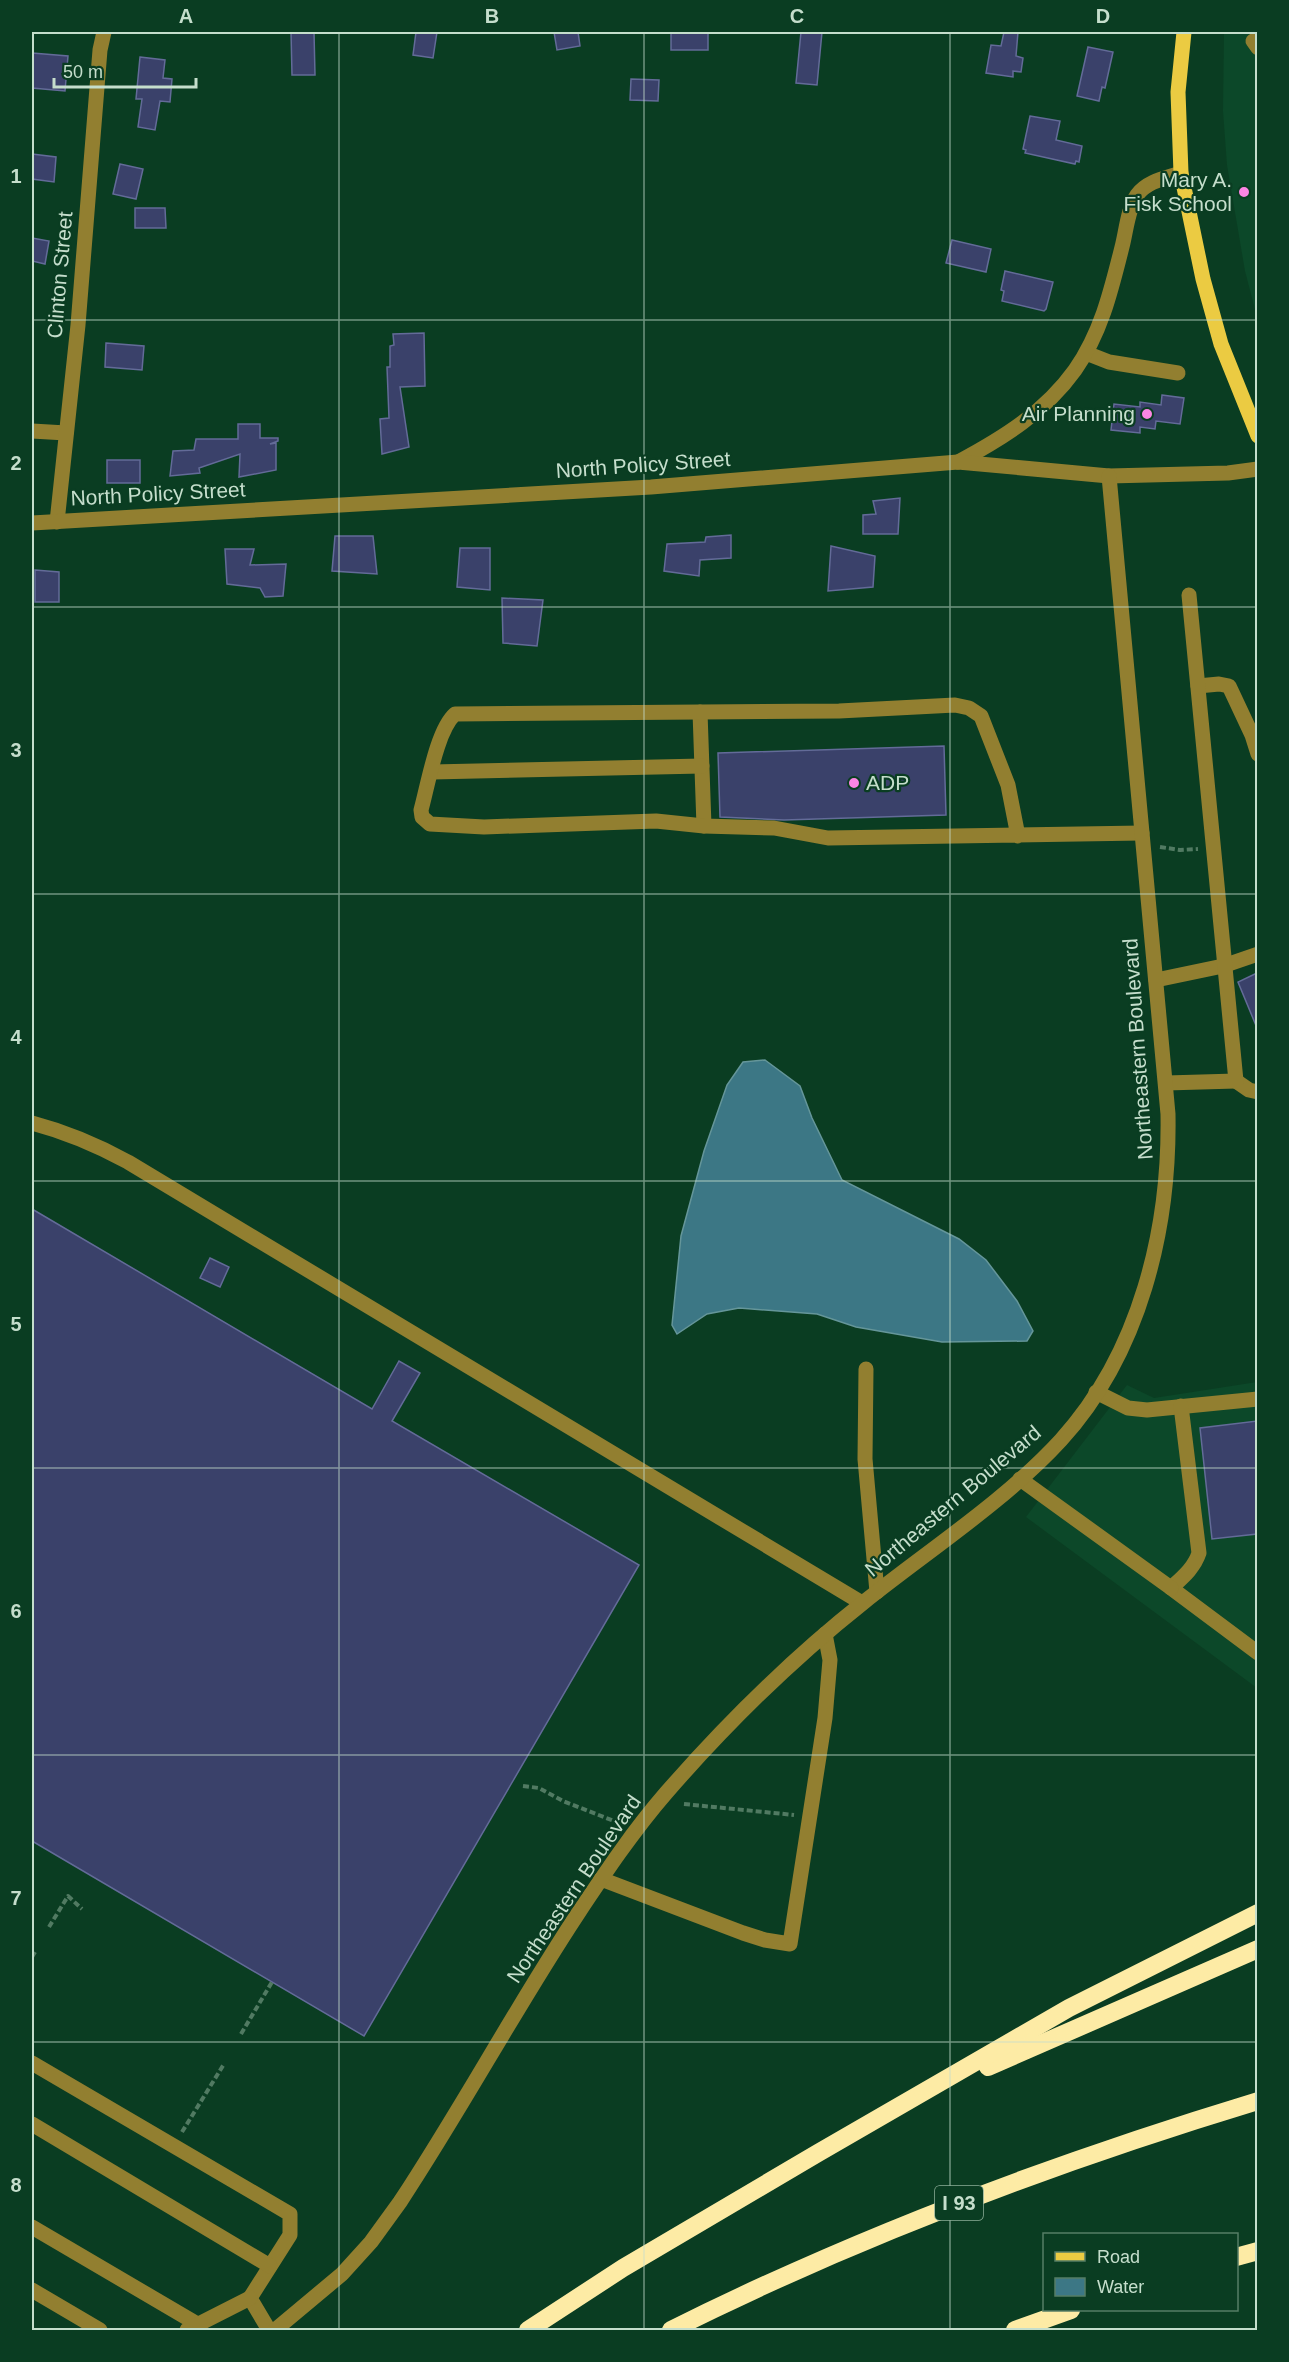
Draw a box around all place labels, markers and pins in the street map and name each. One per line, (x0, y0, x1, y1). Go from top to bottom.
place label: Mary A. Fisk School (1123, 168, 1232, 215)
marker: Mary A. Fisk School (1237, 185, 1251, 199)
place label: Air Planning (1022, 402, 1135, 425)
marker: Air Planning (1140, 407, 1154, 421)
place label: ADP (866, 771, 909, 794)
marker: ADP (847, 776, 861, 790)

